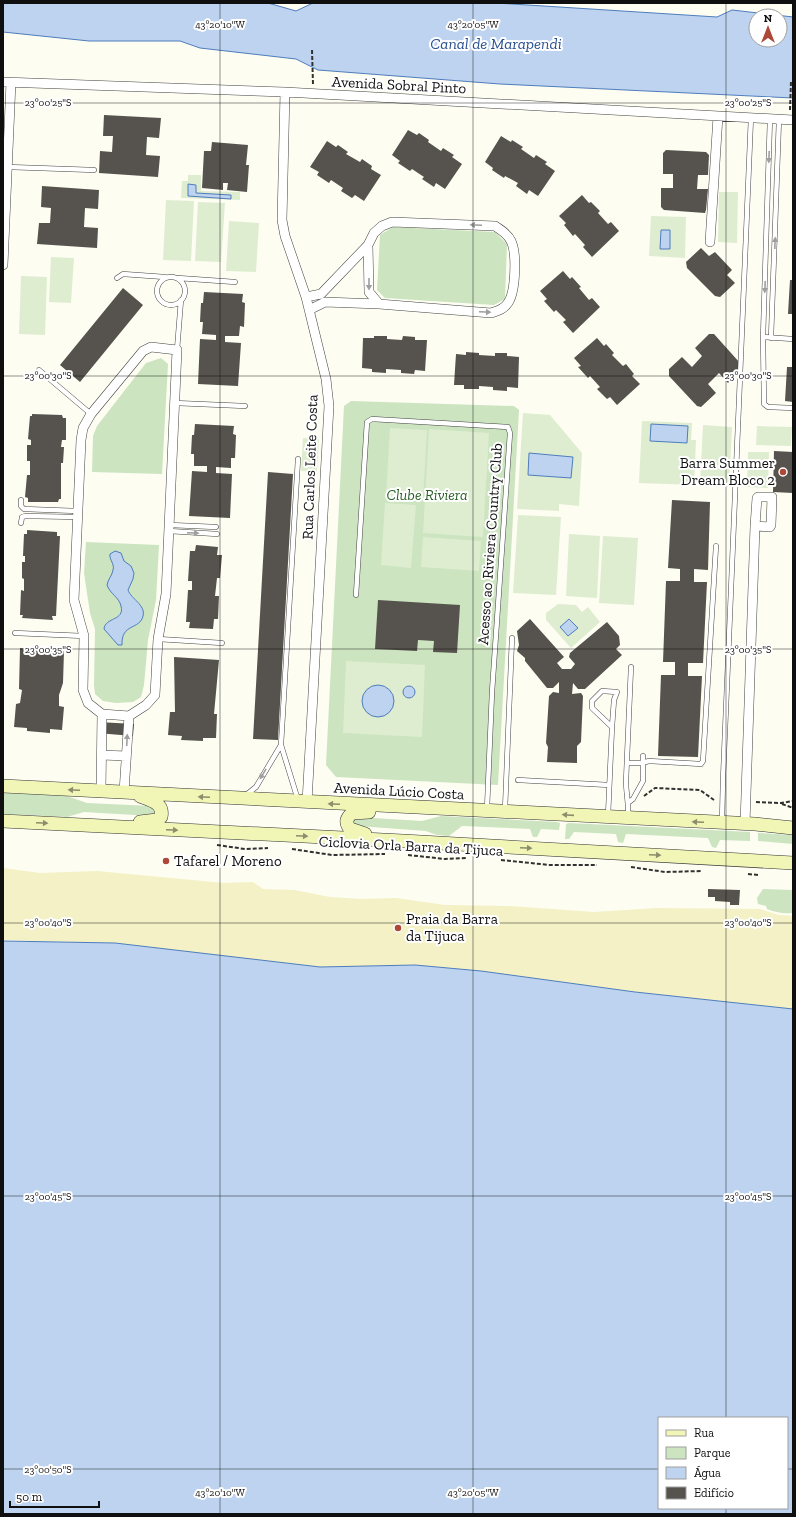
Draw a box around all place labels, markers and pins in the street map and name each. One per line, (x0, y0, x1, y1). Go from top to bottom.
place label: Barra Summer Dream Bloco 2 (680, 454, 775, 489)
marker: Barra Summer Dream Bloco 2 (778, 467, 788, 477)
place label: Tafarel / Moreno (174, 852, 282, 870)
marker: Tafarel / Moreno (161, 856, 171, 866)
place label: Praia da Barra da Tijuca (406, 910, 498, 945)
marker: Praia da Barra da Tijuca (393, 923, 403, 933)

